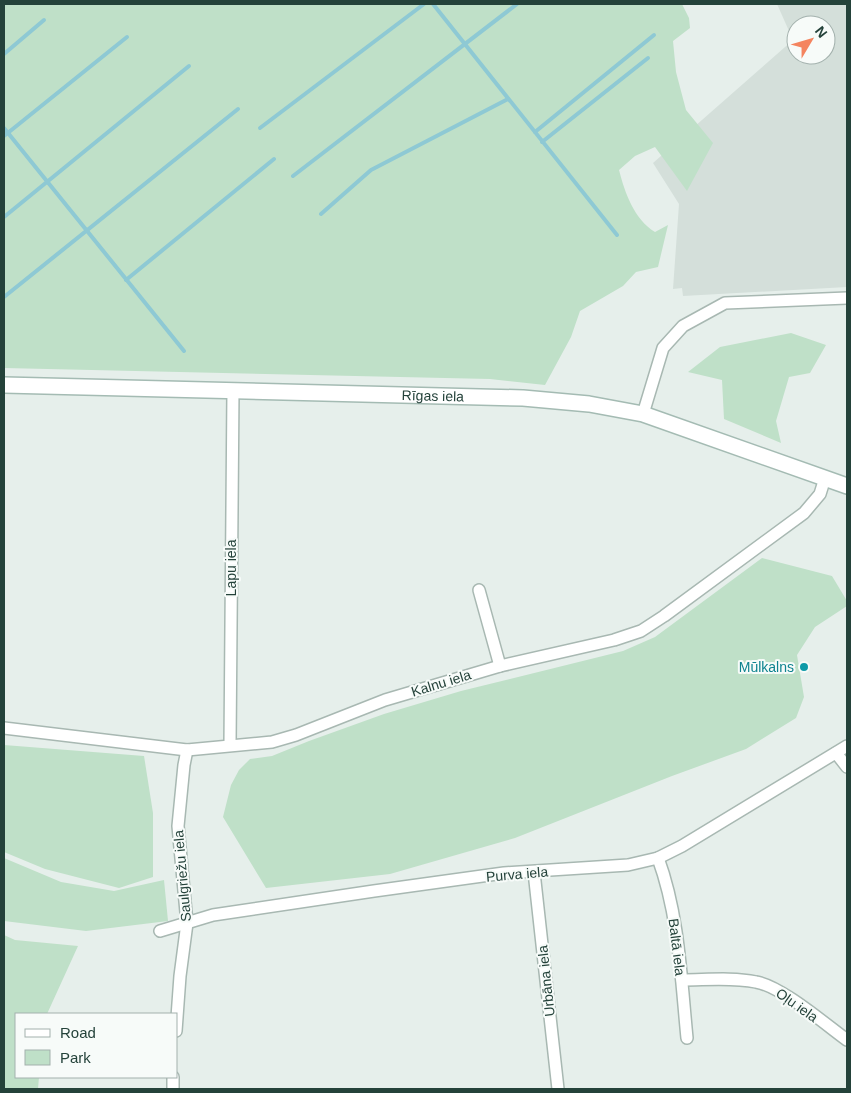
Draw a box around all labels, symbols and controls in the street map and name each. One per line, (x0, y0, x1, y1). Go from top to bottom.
north arrow (786, 15, 836, 65)
text: N (812, 23, 831, 41)
street label: Rīgas iela (402, 387, 464, 405)
street label: Lapu iela (223, 539, 239, 596)
place label: Mūlkalns (739, 659, 794, 675)
marker: Mūlkalns (798, 661, 810, 673)
street label: Kalnu iela (409, 666, 473, 700)
street label: Saulgriežu iela (170, 829, 194, 922)
street label: Purva iela (485, 863, 549, 885)
street label: Baltā iela (666, 917, 688, 977)
street label: Urbāna iela (534, 944, 558, 1017)
street label: Oļu iela (773, 985, 821, 1025)
legend (15, 1013, 178, 1078)
text: Road (60, 1024, 96, 1041)
text: Park (60, 1049, 91, 1066)

